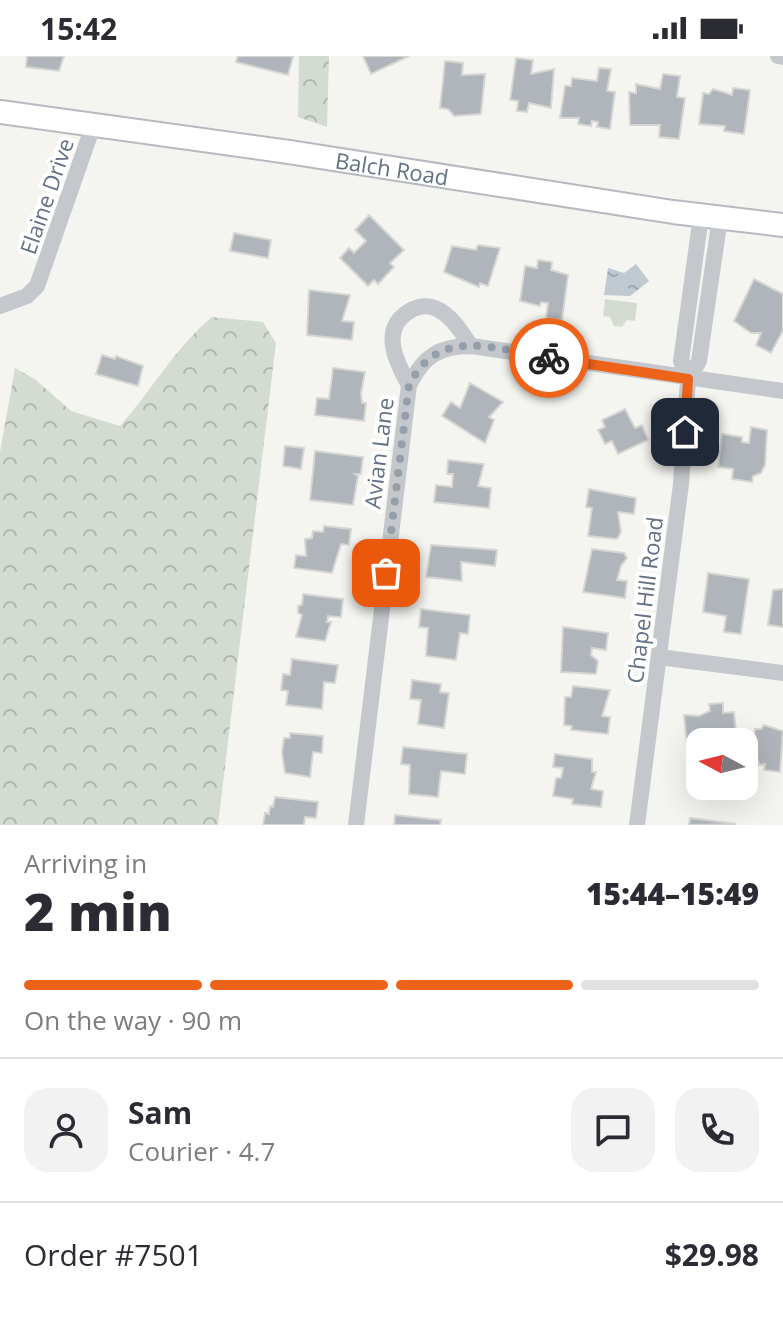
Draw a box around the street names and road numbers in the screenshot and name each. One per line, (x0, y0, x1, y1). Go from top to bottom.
street label: Elaine Drive (12, 134, 80, 258)
street label: Balch Road (333, 144, 451, 192)
street label: Avian Lane (356, 396, 400, 510)
street label: Chapel Hill Road (619, 515, 669, 685)

